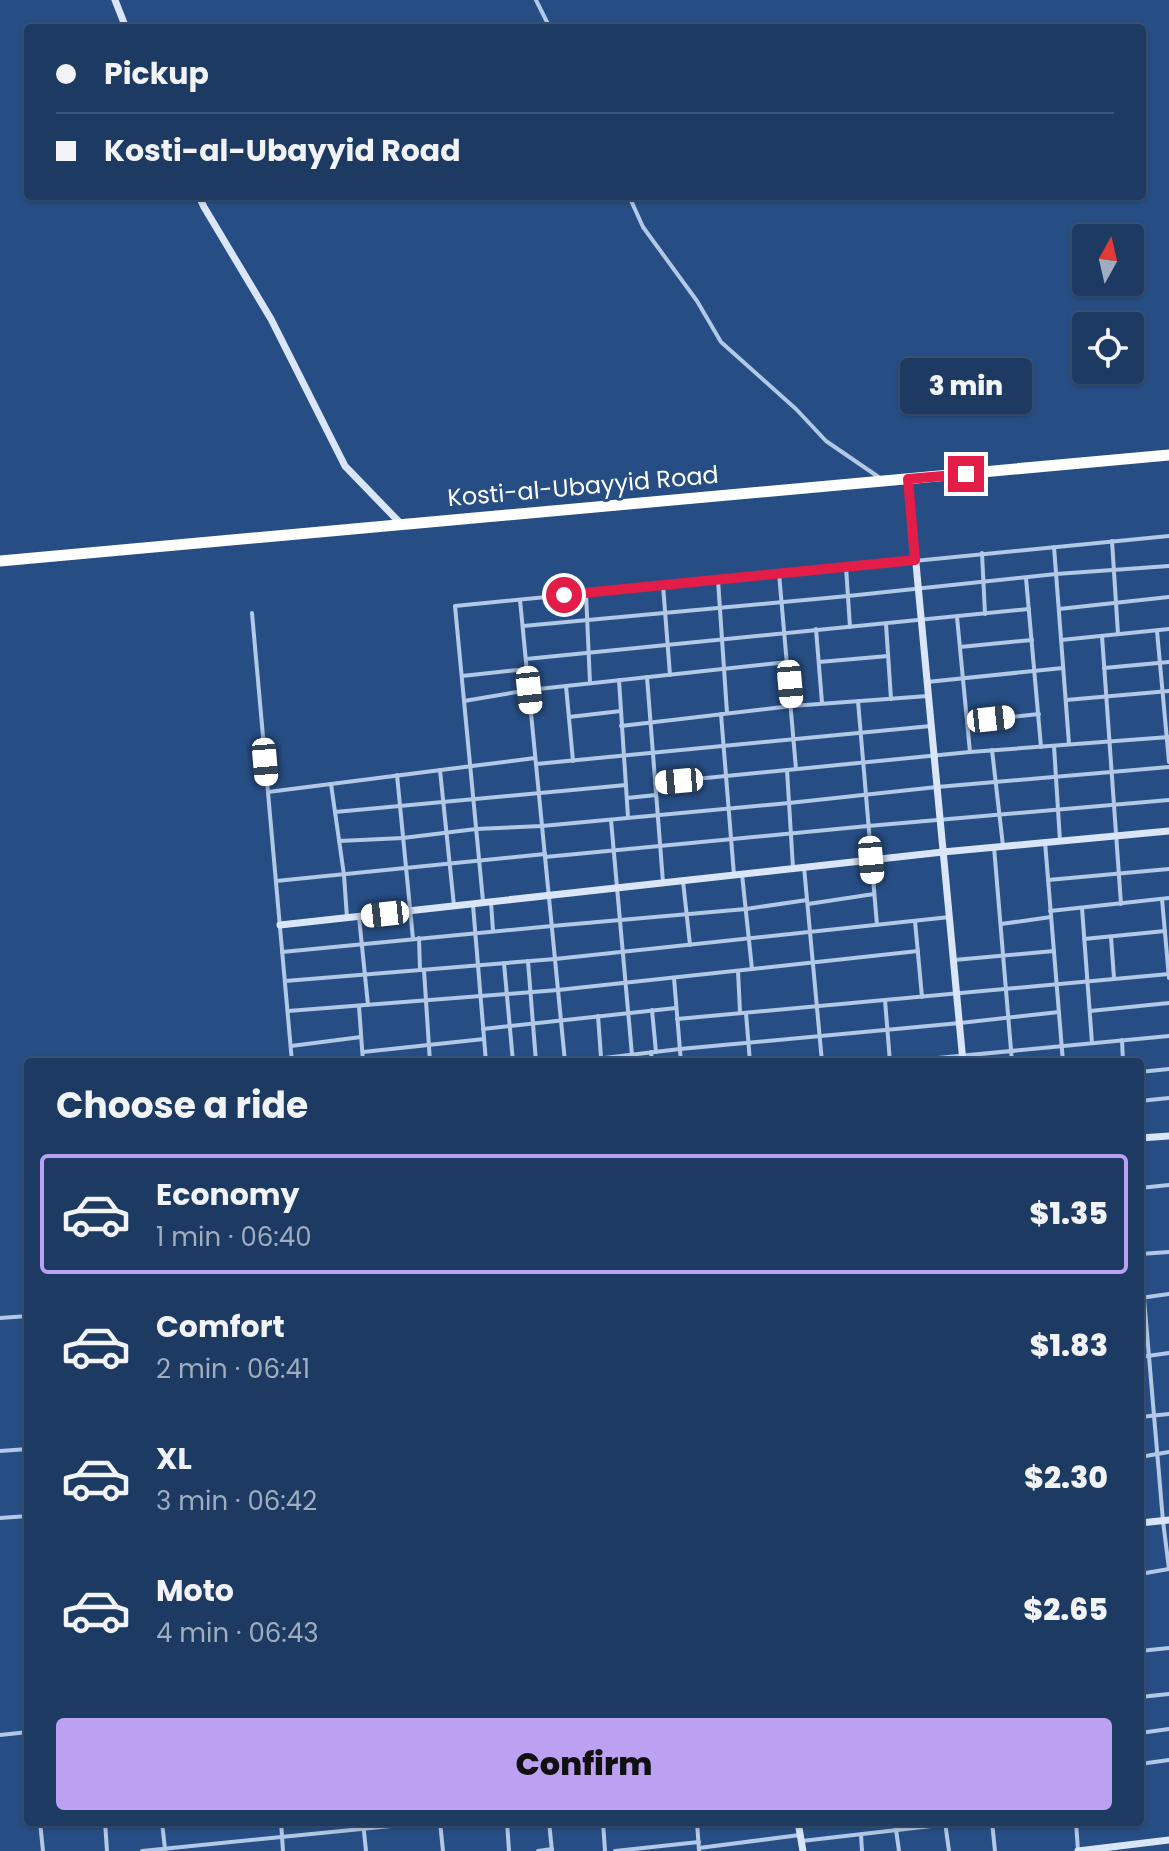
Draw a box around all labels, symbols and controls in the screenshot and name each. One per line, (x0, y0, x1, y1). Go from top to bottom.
text: Pickup (104, 52, 209, 95)
text: Kosti-al-Ubayyid Road (104, 129, 461, 172)
north arrow (1072, 224, 1144, 296)
map controls (1072, 224, 1144, 384)
button: locate (1072, 312, 1144, 384)
callout: 3 min (900, 358, 1032, 414)
text: 3 min (929, 368, 1003, 404)
route end (948, 456, 984, 492)
street label: Kosti-al-Ubayyid Road (446, 458, 720, 514)
route start (546, 577, 582, 613)
car (776, 659, 804, 709)
car (515, 665, 543, 715)
car (966, 705, 1016, 733)
car (251, 737, 279, 787)
car (654, 767, 704, 795)
car (857, 835, 885, 885)
car (360, 900, 410, 928)
text: Choose a ride (56, 1080, 308, 1131)
text: Economy (156, 1173, 300, 1216)
icon: car (60, 1178, 132, 1250)
text: $1.35 (1030, 1192, 1108, 1235)
text: 1 min · 06:40 (156, 1219, 312, 1255)
text: Comfort (156, 1305, 285, 1348)
icon: car (60, 1310, 132, 1382)
text: $1.83 (1030, 1324, 1108, 1367)
text: 2 min · 06:41 (156, 1351, 310, 1387)
text: XL (156, 1437, 192, 1480)
icon: car (60, 1442, 132, 1514)
text: $2.30 (1024, 1456, 1108, 1499)
text: 3 min · 06:42 (156, 1483, 317, 1519)
text: Moto (156, 1569, 234, 1612)
icon: car (60, 1574, 132, 1646)
text: $2.65 (1023, 1588, 1108, 1631)
text: 4 min · 06:43 (156, 1615, 319, 1651)
button: Confirm (56, 1718, 1112, 1810)

